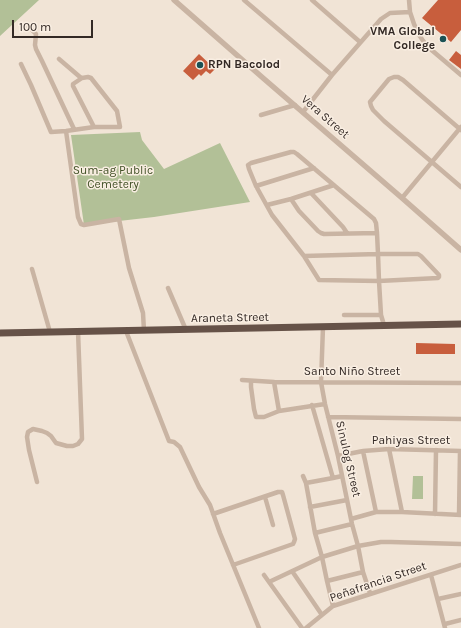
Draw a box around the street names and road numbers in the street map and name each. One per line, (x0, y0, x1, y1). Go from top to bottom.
street label: Vera Street (298, 92, 352, 142)
street label: Araneta Street (191, 310, 269, 326)
street label: Santo Niño Street (304, 365, 400, 379)
street label: Sinulog Street (332, 419, 364, 499)
street label: Pahiyas Street (372, 434, 450, 448)
street label: Peñafrancia Street (328, 559, 428, 605)

